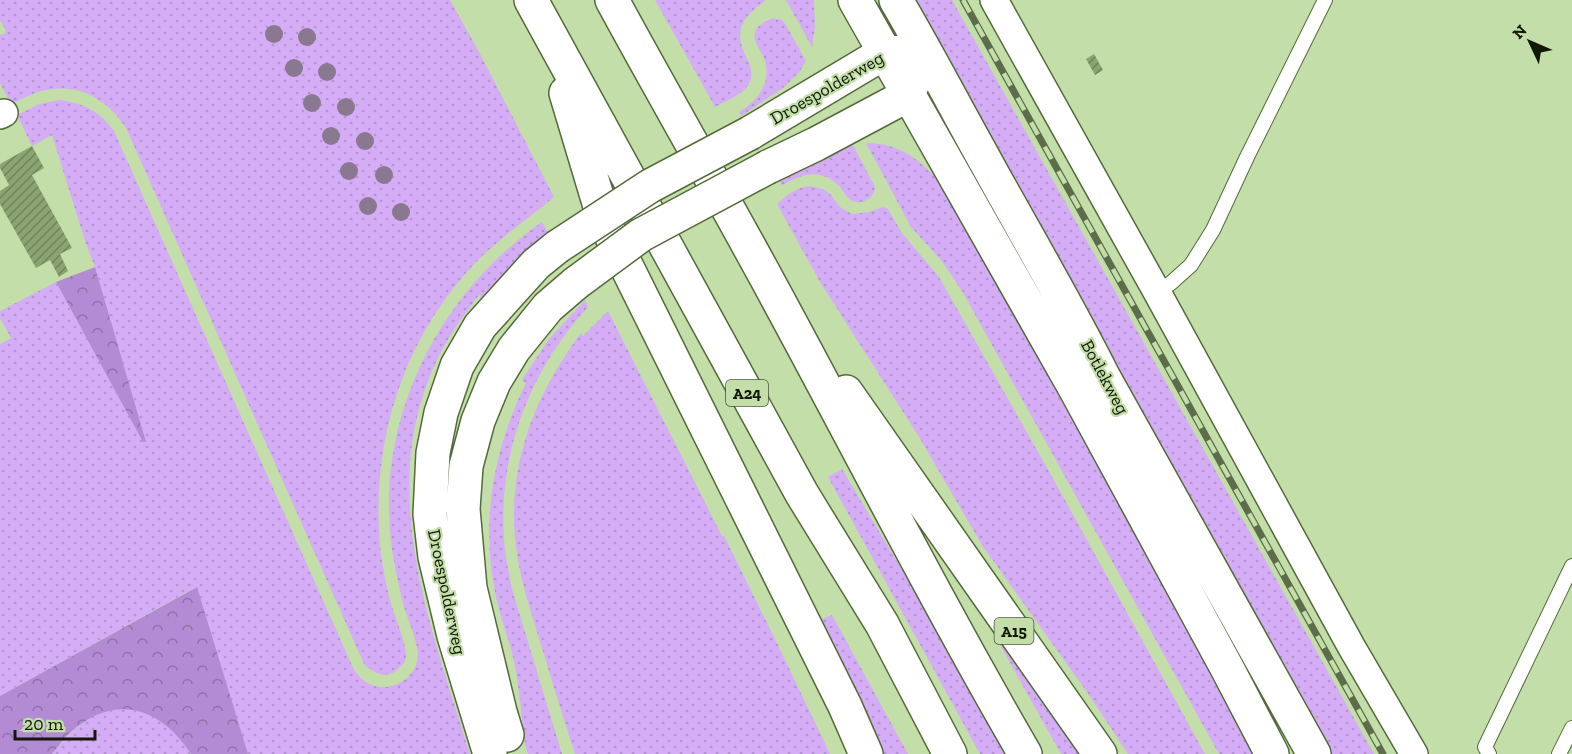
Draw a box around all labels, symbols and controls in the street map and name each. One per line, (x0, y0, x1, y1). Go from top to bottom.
north arrow (1500, 12, 1560, 72)
text: N (1509, 21, 1531, 43)
street label: Droespolderweg (766, 47, 888, 129)
street label: Botlekweg (1076, 336, 1134, 418)
road number: A24 (726, 380, 768, 406)
street label: Droespolderweg (423, 527, 471, 657)
road number: A15 (994, 618, 1034, 644)
scale bar (15, 703, 94, 741)
text: 20 m (24, 713, 64, 735)

